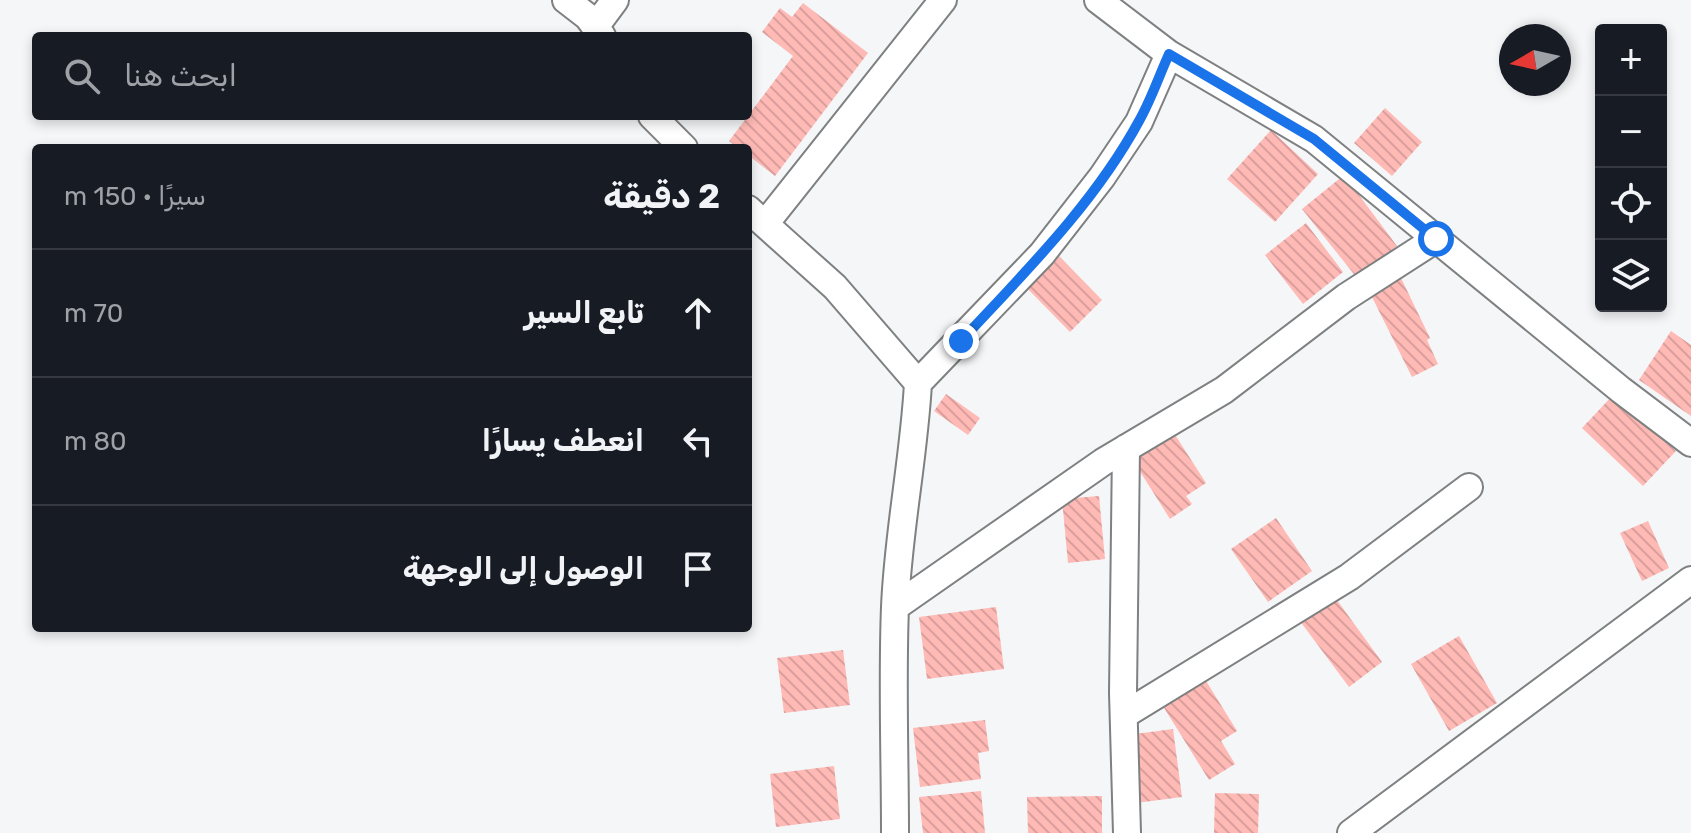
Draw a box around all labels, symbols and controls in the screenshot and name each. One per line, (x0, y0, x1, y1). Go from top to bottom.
north arrow (1499, 24, 1571, 96)
map controls (1595, 24, 1667, 312)
button: + (1595, 24, 1667, 96)
search box (32, 32, 752, 120)
icon: search (60, 54, 104, 98)
text: ابحث هنا (124, 58, 237, 94)
button: − (1595, 96, 1667, 168)
button: locate (1595, 168, 1667, 240)
text: 2 دقيقة (603, 176, 720, 217)
text: سيرًا · 150 m (64, 181, 206, 212)
route start (1418, 221, 1454, 257)
button: layers (1595, 240, 1667, 312)
icon: ahead (676, 291, 720, 335)
text: تابع السير (524, 295, 644, 331)
text: 70 m (64, 298, 123, 329)
route end (943, 323, 979, 359)
icon: left (676, 419, 720, 463)
text: انعطف يسارًا (482, 423, 644, 459)
text: 80 m (64, 426, 127, 457)
icon: arrive (676, 547, 720, 591)
text: الوصول إلى الوجهة (403, 551, 644, 587)

